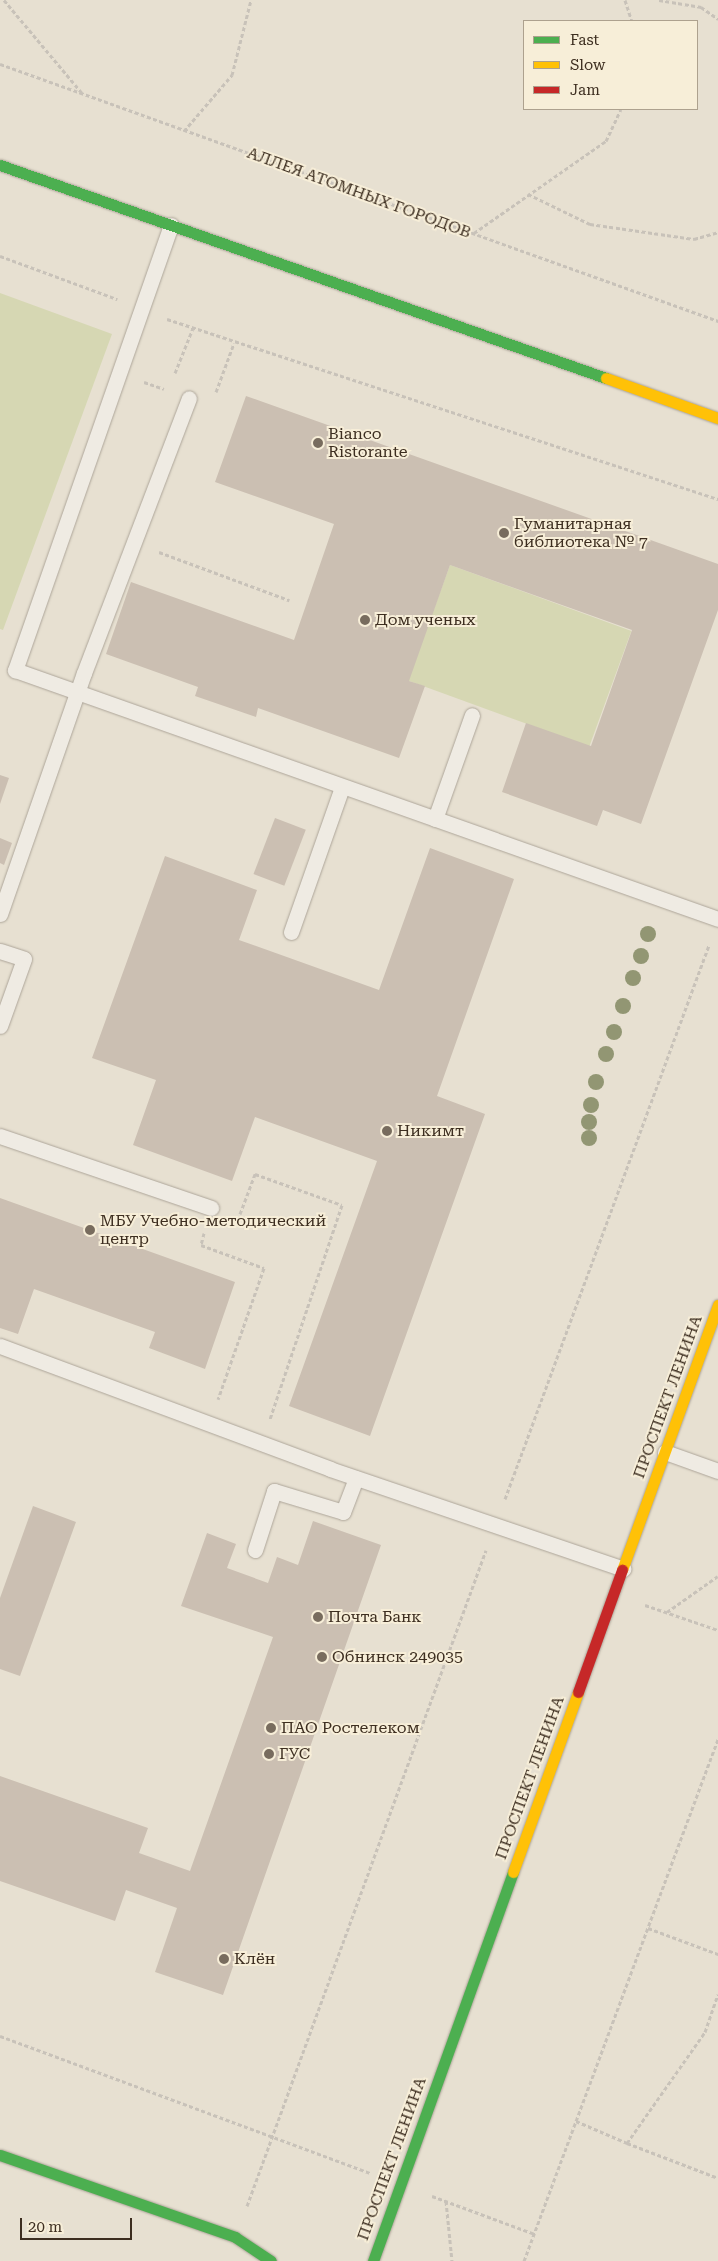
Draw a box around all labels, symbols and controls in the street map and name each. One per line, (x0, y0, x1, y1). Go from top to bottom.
legend (523, 20, 698, 110)
text: Fast (570, 31, 599, 49)
text: Slow (570, 56, 605, 74)
text: Jam (570, 81, 600, 99)
street label: АЛЛЕЯ АТОМНЫХ ГОРОДОВ (244, 143, 474, 243)
place label: Bianco Ristorante (328, 424, 408, 462)
marker: Bianco Ristorante (312, 437, 324, 449)
place label: Гуманитарная библиотека № 7 (514, 514, 648, 552)
marker: Гуманитарная библиотека № 7 (498, 527, 510, 539)
place label: Дом ученых (375, 610, 475, 630)
marker: Дом ученых (359, 614, 371, 626)
place label: Никимт (397, 1121, 464, 1141)
marker: Никимт (381, 1125, 393, 1137)
place label: МБУ Учебно-методический центр (100, 1211, 326, 1249)
marker: МБУ Учебно-методический центр (84, 1224, 96, 1236)
street label: ПРОСПЕКТ ЛЕНИНА (630, 1313, 706, 1481)
place label: Почта Банк (328, 1607, 421, 1627)
marker: Почта Банк (312, 1611, 324, 1623)
place label: Обнинск 249035 (332, 1647, 463, 1667)
marker: Обнинск 249035 (316, 1651, 328, 1663)
street label: ПРОСПЕКТ ЛЕНИНА (492, 1694, 568, 1862)
place label: ПАО Ростелеком (281, 1718, 420, 1738)
marker: ПАО Ростелеком (265, 1722, 277, 1734)
place label: ГУС (279, 1744, 310, 1764)
marker: ГУС (263, 1748, 275, 1760)
place label: Клён (234, 1949, 275, 1969)
marker: Клён (218, 1953, 230, 1965)
street label: ПРОСПЕКТ ЛЕНИНА (354, 2075, 430, 2243)
scale bar (22, 2208, 135, 2240)
text: 20 m (28, 2218, 62, 2236)

